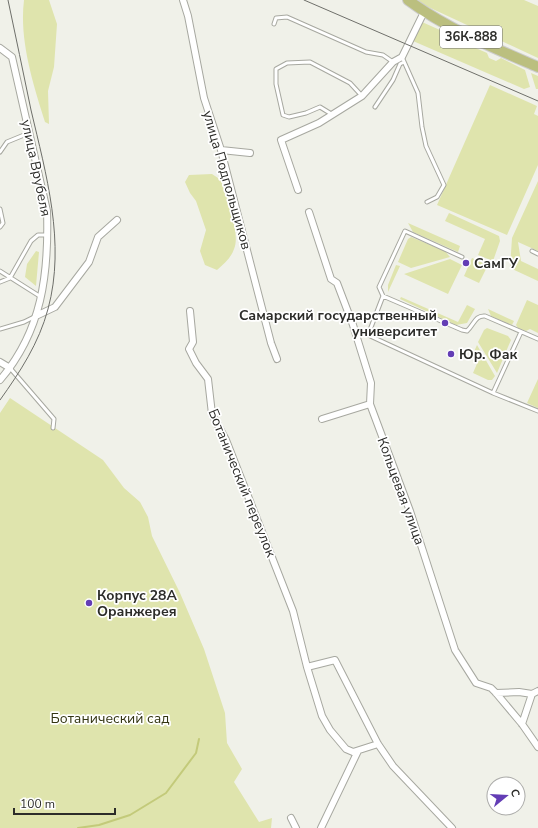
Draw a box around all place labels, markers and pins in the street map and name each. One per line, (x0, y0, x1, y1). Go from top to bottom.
place label: СамГУ (474, 254, 519, 273)
marker: СамГУ (461, 258, 471, 268)
place label: Самарский государственный университет (239, 306, 437, 341)
marker: Самарский государственный университет (440, 318, 450, 328)
place label: Юр. Фак (459, 345, 518, 364)
marker: Юр. Фак (446, 349, 456, 359)
place label: Корпус 28А Оранжерея (97, 586, 177, 621)
marker: Корпус 28А Оранжерея (84, 598, 94, 608)

